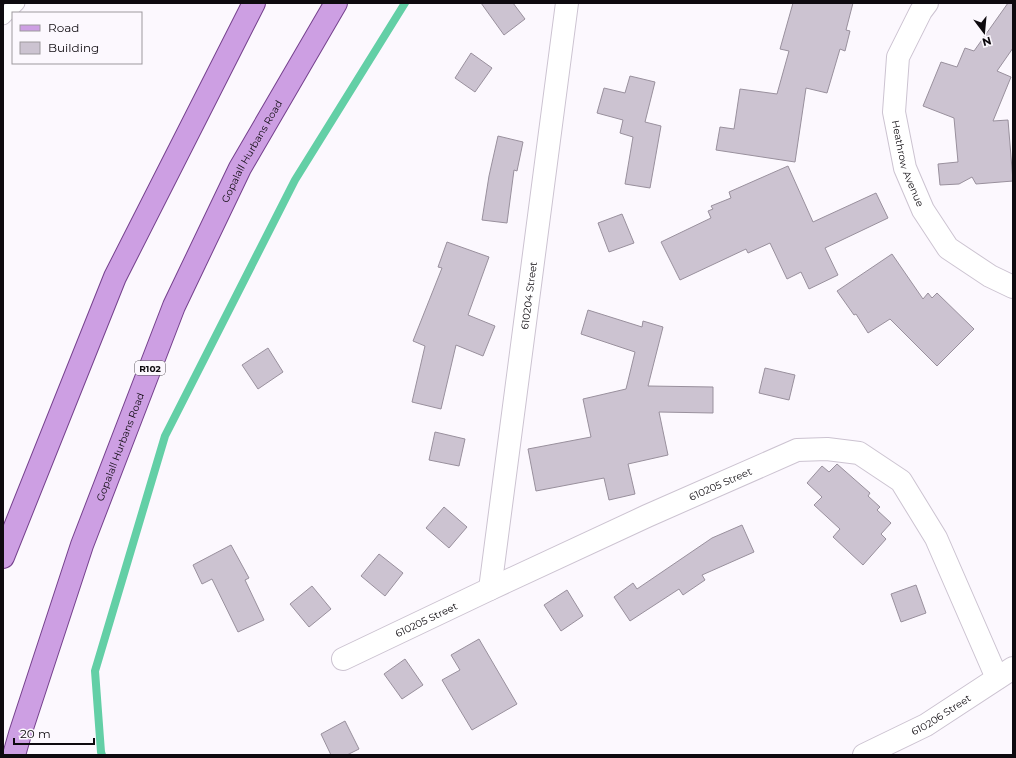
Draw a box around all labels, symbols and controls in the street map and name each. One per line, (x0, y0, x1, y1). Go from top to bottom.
legend (12, 12, 142, 64)
north arrow (964, 12, 1004, 52)
text: Road (48, 20, 79, 35)
text: N (981, 34, 993, 50)
text: Building (48, 40, 99, 55)
street label: Gopalall Hurbans Road (218, 97, 285, 205)
street label: Heathrow Avenue (889, 119, 927, 209)
street label: 610204 Street (518, 261, 539, 330)
road number: R102 (135, 361, 165, 375)
street label: Gopalall Hurbans Road (93, 391, 147, 503)
street label: 610205 Street (687, 464, 754, 503)
street label: 610205 Street (393, 599, 459, 640)
street label: 610206 Street (909, 691, 973, 738)
scale bar (14, 720, 94, 746)
text: 20 m (20, 726, 51, 741)

